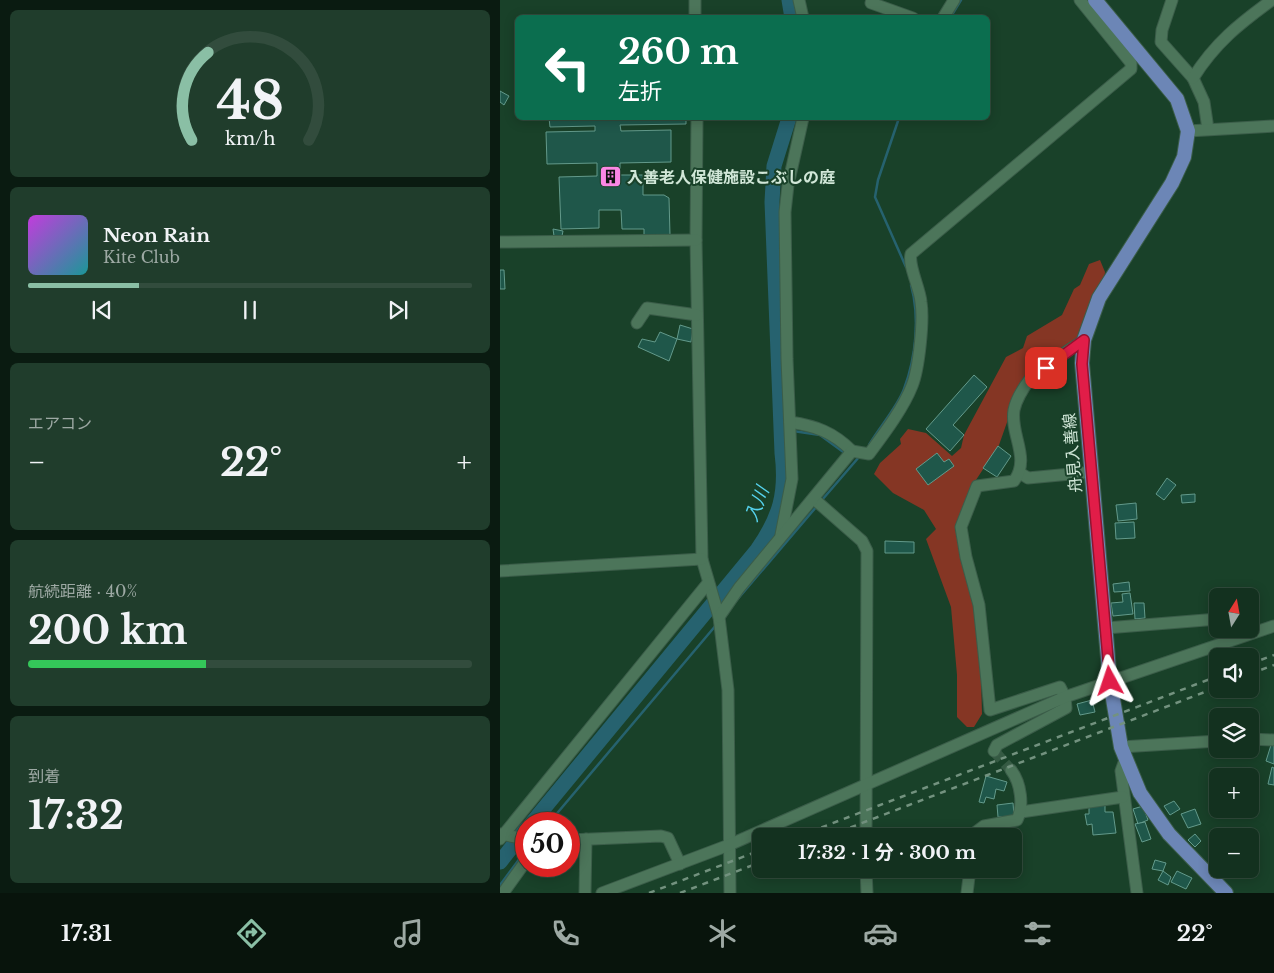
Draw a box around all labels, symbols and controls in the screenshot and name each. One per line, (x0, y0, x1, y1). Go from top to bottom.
text: 260 m (618, 30, 739, 73)
icon: left (535, 35, 600, 100)
text: 48 (216, 69, 284, 133)
text: 左折 (618, 78, 662, 105)
text: km/h (225, 128, 275, 150)
building icon: 入善老人保健施設こぶしの庭 (599, 165, 623, 189)
place label: 入善老人保健施設こぶしの庭 (627, 167, 835, 187)
text: Neon Rain (103, 224, 210, 247)
text: Kite Club (103, 247, 180, 267)
icon: previous (88, 296, 116, 324)
icon: pause (236, 296, 264, 324)
icon: next (384, 296, 412, 324)
pin (1025, 347, 1067, 389)
icon: arrive (1032, 354, 1060, 382)
street label: 舟見入善線 (1059, 412, 1085, 494)
text: エアコン (28, 413, 92, 433)
text: 22° (220, 439, 282, 486)
text: − (28, 445, 46, 480)
text: + (457, 445, 472, 480)
water label: 入川 (740, 481, 774, 525)
text: 航続距離 · 40% (28, 581, 137, 601)
north arrow (1209, 588, 1259, 638)
map controls (1209, 588, 1259, 878)
text: 200 km (28, 607, 188, 654)
button: sound (1209, 648, 1259, 698)
position arrow (1083, 654, 1135, 706)
button: layers (1209, 708, 1259, 758)
text: 到着 (28, 766, 60, 786)
button: + (1209, 768, 1259, 818)
text: 17:32 (28, 792, 124, 839)
speed limit sign: 50 (515, 812, 580, 877)
button: − (1209, 828, 1259, 878)
text: 17:32 · 1 分 · 300 m (798, 841, 976, 864)
icon: directions (234, 916, 269, 951)
icon: music (391, 916, 426, 951)
icon: phone (548, 916, 583, 951)
icon: climate (705, 916, 740, 951)
icon: car (863, 916, 898, 951)
icon: filters (1020, 916, 1055, 951)
text: 17:31 (61, 920, 112, 947)
text: 22° (1177, 920, 1213, 947)

